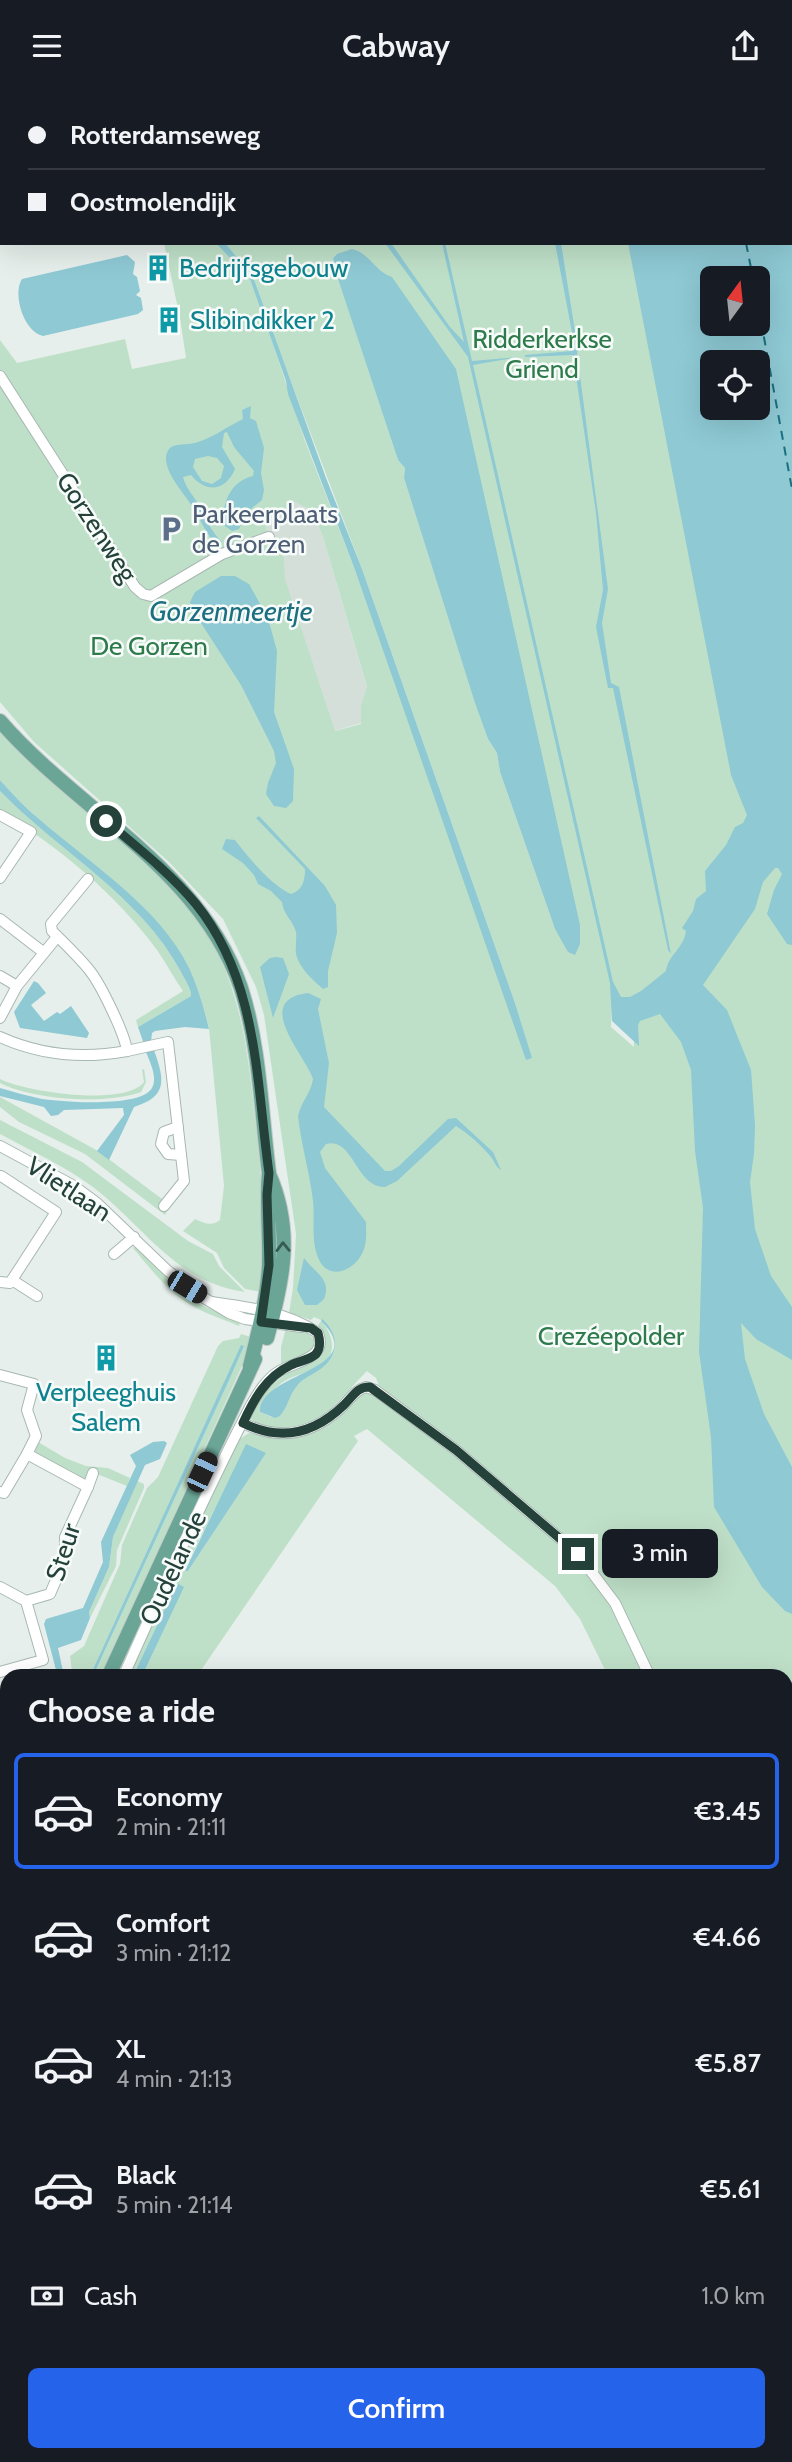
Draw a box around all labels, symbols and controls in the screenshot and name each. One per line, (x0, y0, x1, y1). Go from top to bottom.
text: Cabway (342, 26, 450, 65)
icon: menu (28, 27, 66, 65)
icon: share (726, 27, 764, 65)
text: Rotterdamseweg (70, 119, 260, 151)
text: Oostmolendijk (70, 186, 236, 218)
place label: Bedrijfsgebouw (179, 252, 348, 284)
building icon: Bedrijfsgebouw (143, 253, 173, 283)
north arrow (700, 266, 770, 336)
map controls (700, 266, 770, 420)
place label: Slibindikker 2 (190, 304, 335, 336)
building icon: Slibindikker 2 (154, 305, 184, 335)
park label: Ridderkerkse Griend (472, 323, 612, 385)
button: locate (700, 350, 770, 420)
street label: Gorzenweg (50, 466, 145, 589)
place label: Parkeerplaats de Gorzen (192, 498, 338, 560)
parking icon: Parkeerplaats de Gorzen (156, 514, 186, 544)
water label: Gorzenmeertje (149, 594, 313, 628)
park label: De Gorzen (90, 630, 208, 662)
route start (90, 805, 122, 837)
street label: Vlietlaan (20, 1150, 118, 1228)
one-way arrow (275, 1241, 291, 1251)
car (164, 1267, 211, 1307)
park label: Crezéepolder (538, 1320, 685, 1352)
building icon: Verpleeghuis Salem (91, 1343, 121, 1373)
place label: Verpleeghuis Salem (36, 1376, 176, 1438)
car (184, 1449, 221, 1495)
street label: Oudelande (133, 1506, 213, 1630)
street label: Steur (39, 1518, 88, 1585)
callout: 3 min (602, 1529, 718, 1579)
route end (562, 1538, 594, 1570)
text: 3 min (632, 1539, 688, 1567)
text: Choose a ride (28, 1691, 215, 1730)
icon: car (32, 1780, 95, 1843)
text: Economy (116, 1781, 222, 1813)
text: €3.45 (695, 1795, 761, 1827)
text: 2 min · 21:11 (116, 1813, 226, 1841)
icon: car (32, 1906, 95, 1969)
text: Comfort (116, 1907, 210, 1939)
text: €4.66 (694, 1921, 761, 1953)
text: 3 min · 21:12 (116, 1939, 231, 1967)
icon: car (32, 2032, 95, 2095)
text: XL (116, 2033, 145, 2065)
text: €5.87 (696, 2047, 761, 2079)
text: 4 min · 21:13 (116, 2065, 232, 2093)
icon: car (32, 2158, 95, 2221)
text: Black (116, 2159, 176, 2191)
text: €5.61 (701, 2173, 761, 2205)
text: 5 min · 21:14 (116, 2191, 232, 2219)
icon: cash (28, 2277, 66, 2315)
text: Cash (84, 2280, 137, 2312)
text: 1.0 km (701, 2282, 765, 2310)
button: Confirm (28, 2368, 765, 2448)

